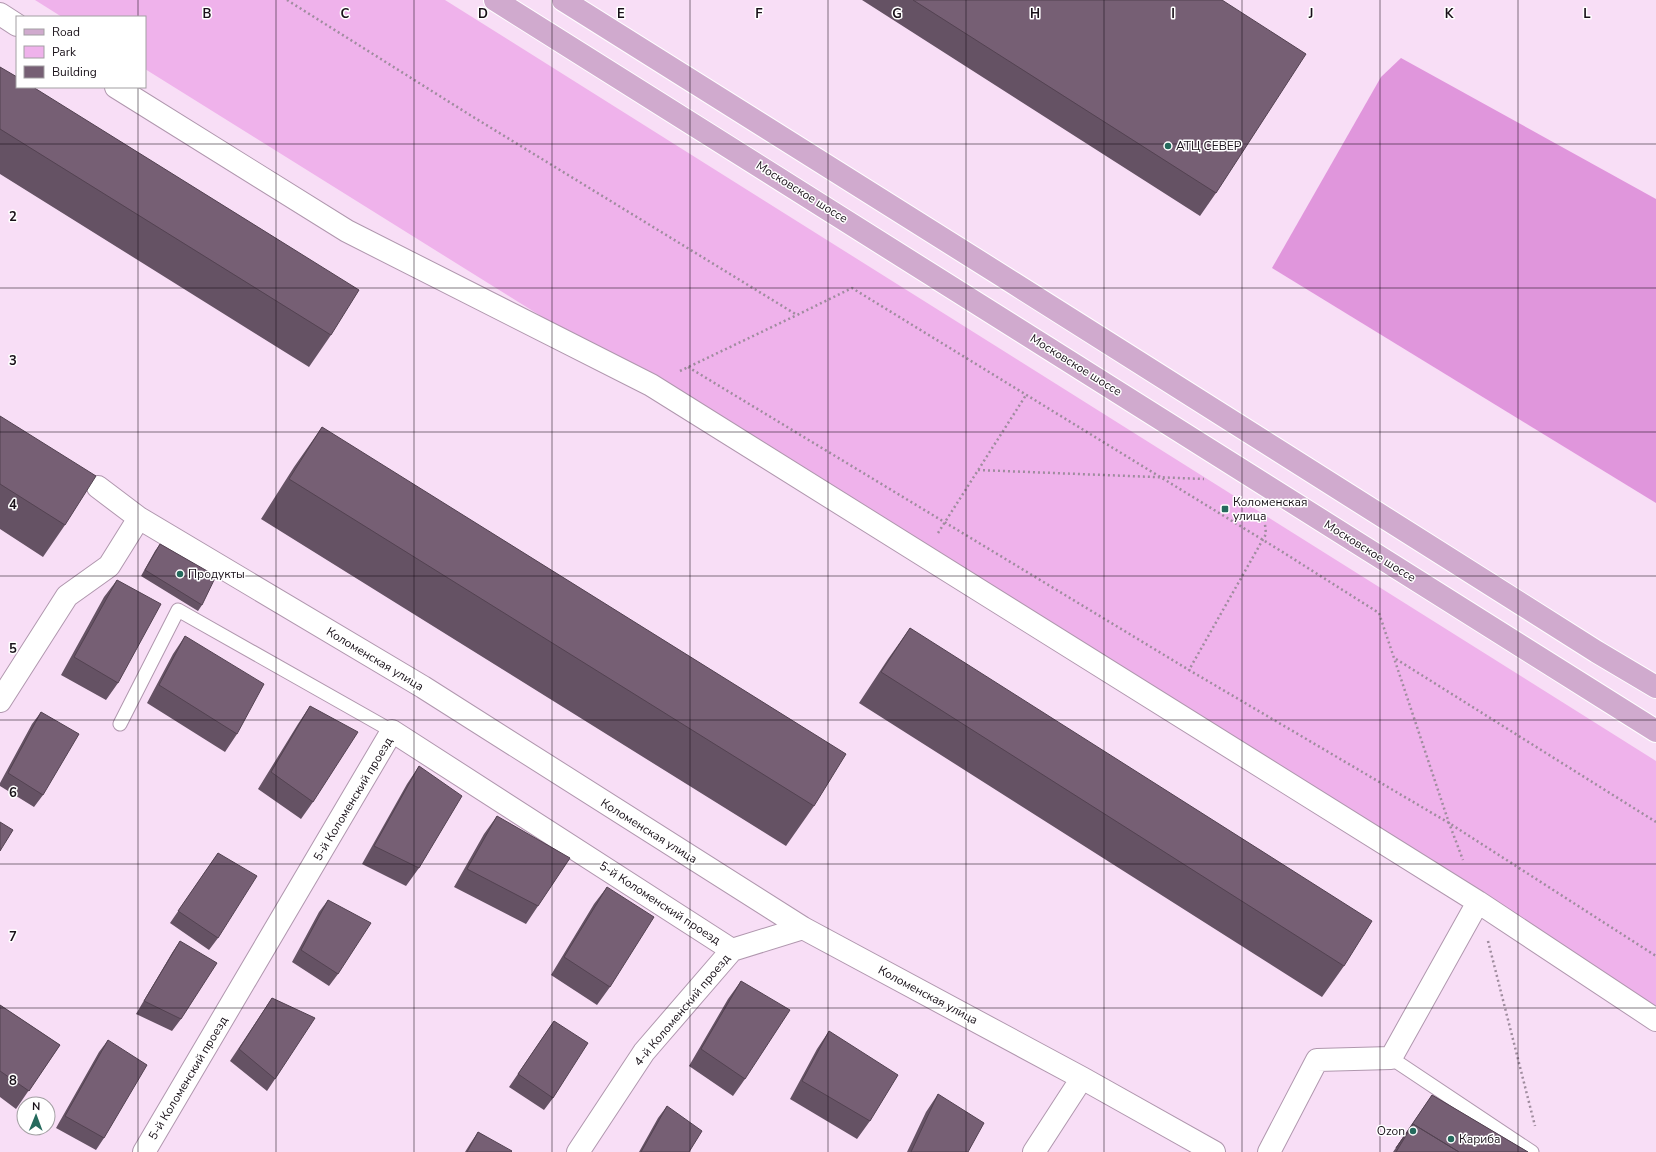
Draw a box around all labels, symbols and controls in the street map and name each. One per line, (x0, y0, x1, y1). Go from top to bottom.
text: B (203, 5, 212, 23)
text: C (341, 5, 350, 23)
text: D (478, 5, 488, 23)
text: E (617, 5, 625, 23)
text: F (755, 5, 763, 23)
text: G (892, 5, 902, 23)
text: H (1030, 5, 1040, 23)
text: I (1171, 5, 1175, 23)
text: J (1308, 5, 1313, 23)
text: K (1445, 5, 1454, 23)
text: L (1583, 5, 1591, 23)
legend (16, 16, 146, 88)
text: Road (52, 24, 80, 40)
text: Park (52, 44, 77, 60)
text: Building (52, 64, 97, 80)
place label: АТЦ СЕВЕР (1176, 138, 1242, 154)
marker: АТЦ СЕВЕР (1163, 141, 1173, 151)
street label: Московское шоссе (753, 157, 851, 227)
text: 2 (9, 208, 17, 226)
street label: Московское шоссе (1027, 330, 1125, 400)
text: 3 (9, 352, 17, 370)
place label: Коломенская улица (1233, 494, 1307, 524)
text: 4 (9, 496, 17, 514)
marker: Коломенская улица (1220, 504, 1230, 514)
street label: Московское шоссе (1321, 516, 1419, 586)
place label: Продукты (188, 566, 245, 582)
marker: Продукты (175, 569, 185, 579)
street label: Коломенская улица (323, 624, 427, 694)
text: 5 (9, 640, 17, 658)
street label: 5-й Коломенский проезд (310, 734, 396, 864)
text: 6 (9, 784, 17, 802)
street label: Коломенская улица (598, 795, 700, 867)
street label: 5-й Коломенский проезд (596, 858, 724, 948)
text: 7 (9, 928, 17, 946)
street label: 4-й Коломенский проезд (630, 951, 734, 1069)
street label: Коломенская улица (875, 962, 981, 1028)
street label: 5-й Коломенский проезд (145, 1013, 231, 1143)
text: 8 (9, 1072, 17, 1090)
north arrow (16, 1096, 56, 1136)
text: N (32, 1099, 40, 1114)
place label: Ozon (1377, 1123, 1405, 1139)
marker: Ozon (1408, 1126, 1418, 1136)
place label: Кариба (1459, 1131, 1501, 1147)
marker: Кариба (1446, 1134, 1456, 1144)

